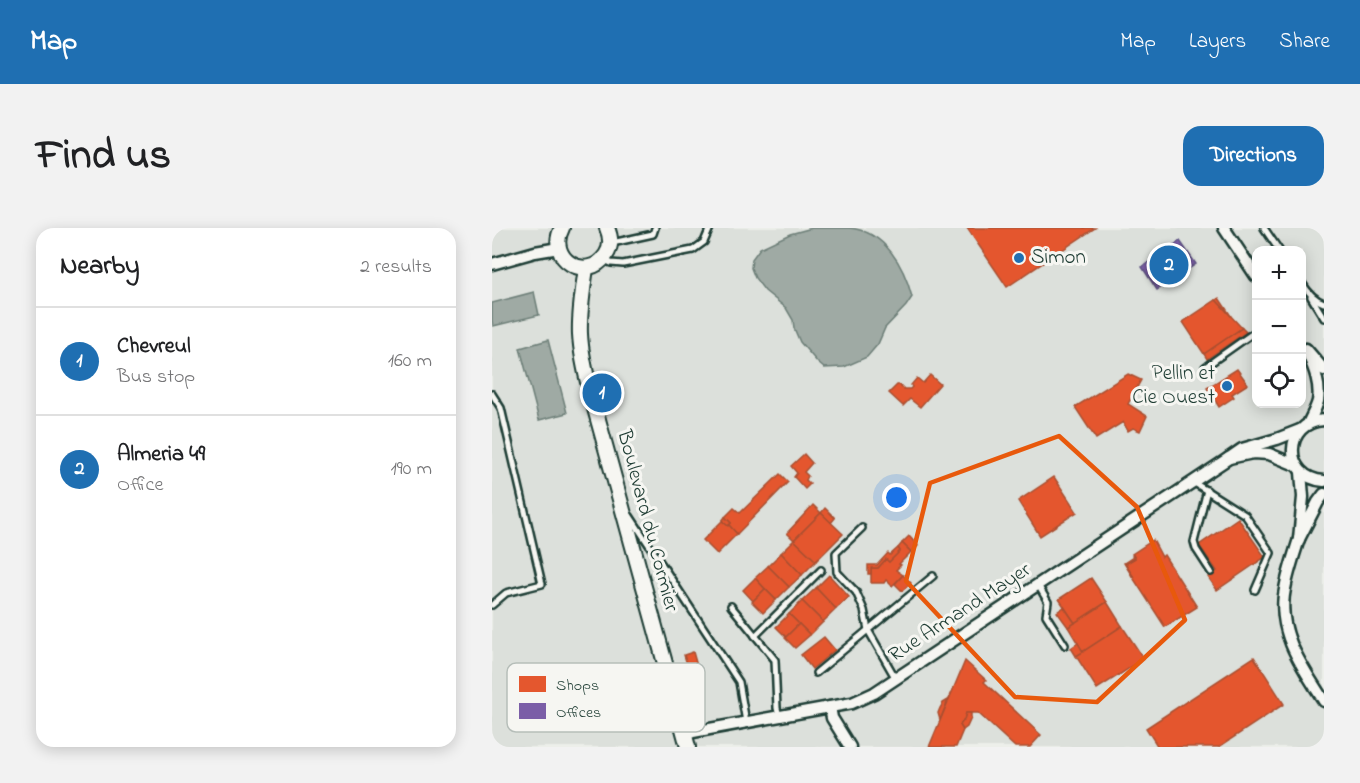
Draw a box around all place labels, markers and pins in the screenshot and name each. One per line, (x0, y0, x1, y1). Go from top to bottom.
place label: Simon (1031, 243, 1086, 273)
pin: 2 (1150, 243, 1188, 288)
marker: Simon (1012, 251, 1026, 265)
place label: Pellin et Cie Ouest (1132, 359, 1215, 413)
pin: 1 (582, 370, 622, 416)
marker: Pellin et Cie Ouest (1220, 379, 1234, 393)

